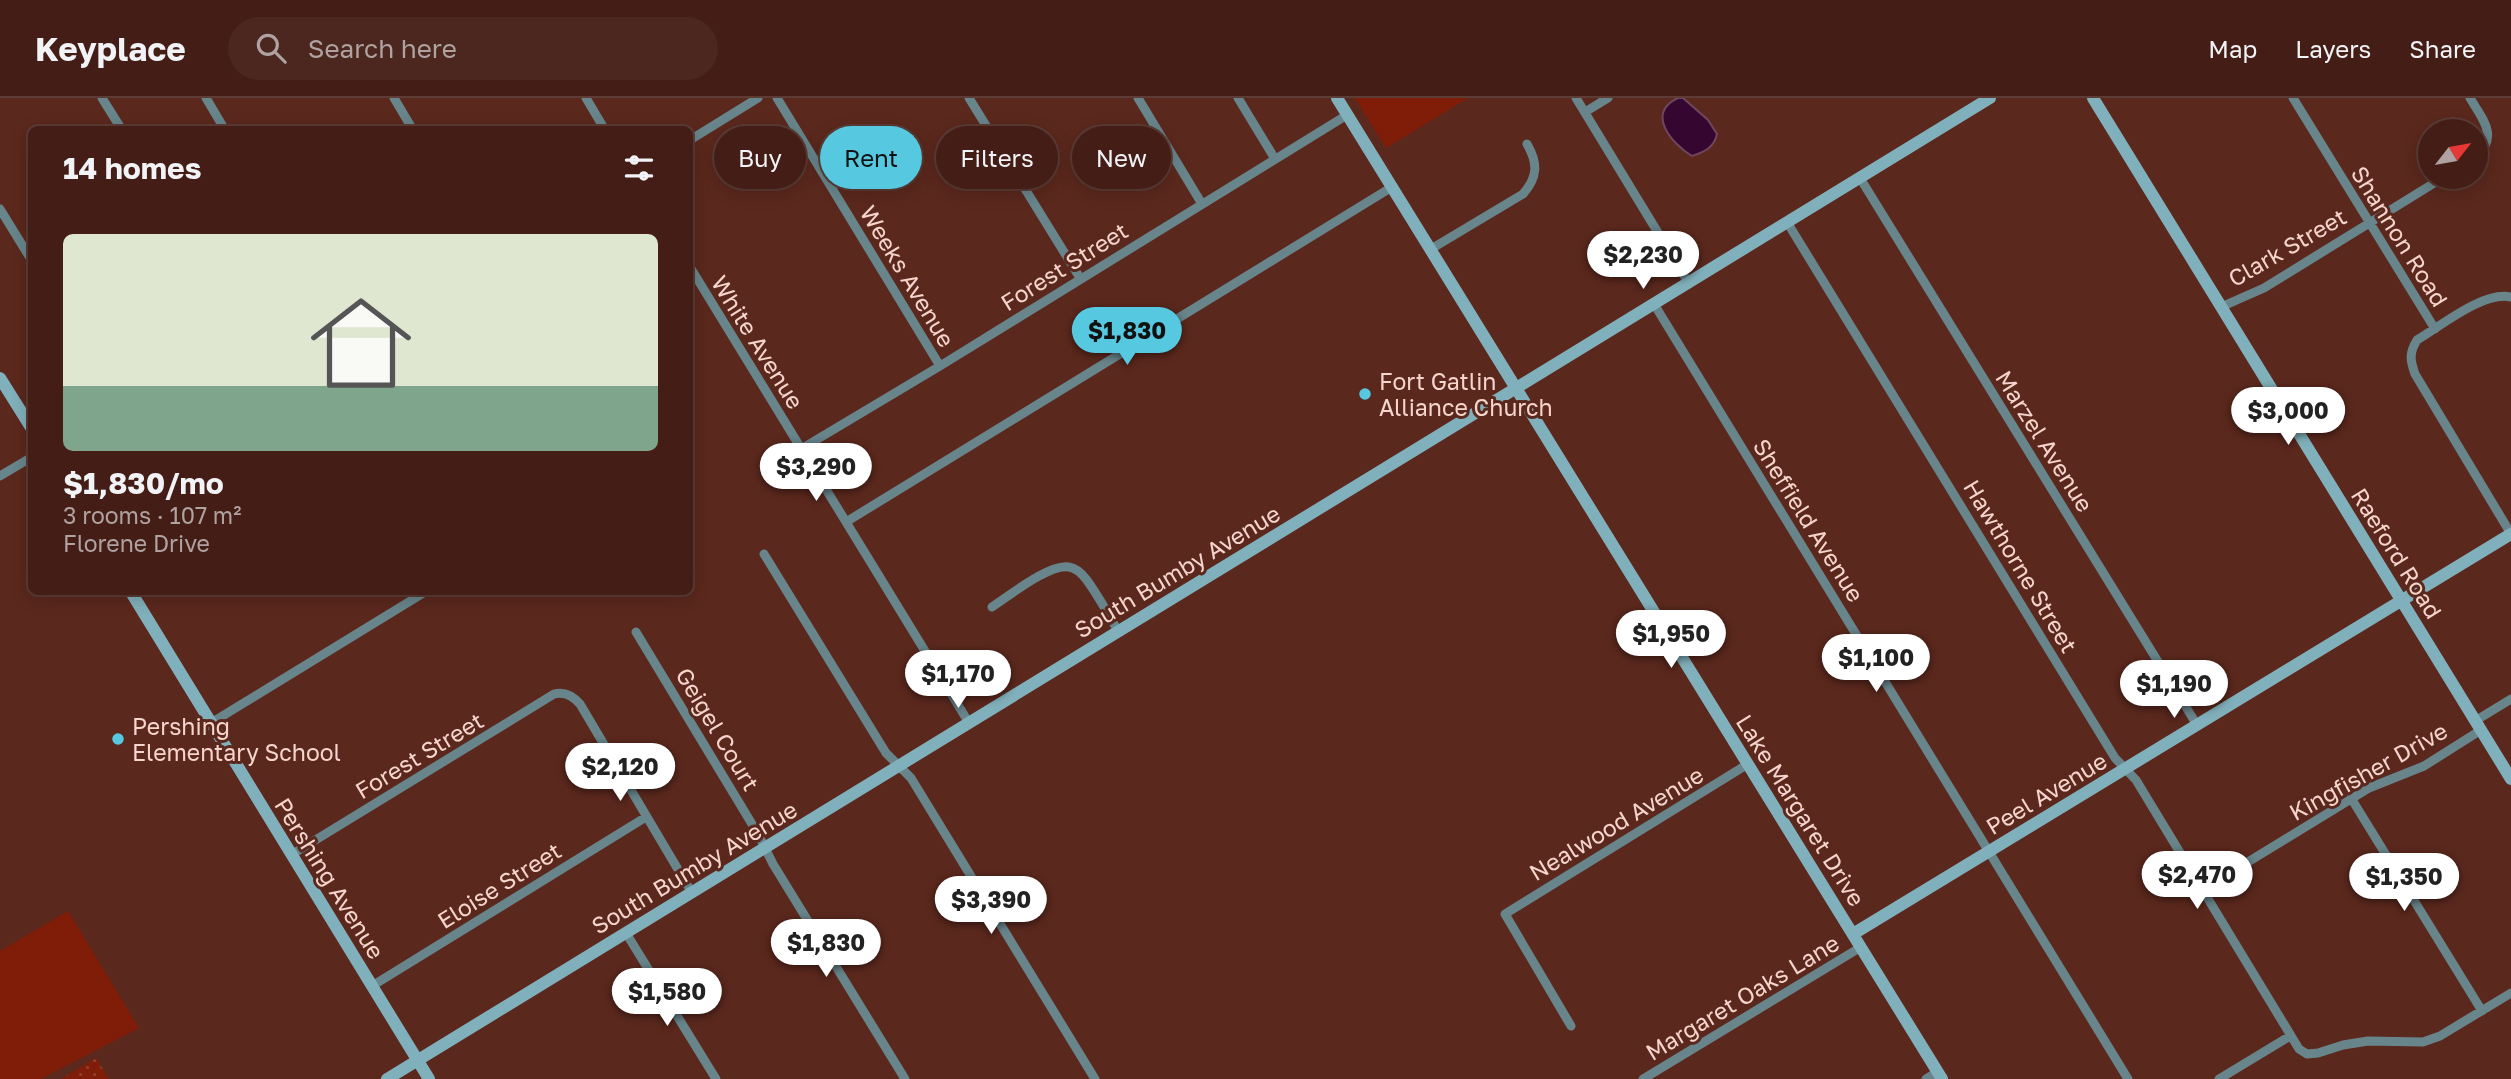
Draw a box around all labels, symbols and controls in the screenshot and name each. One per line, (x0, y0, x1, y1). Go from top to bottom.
search box (228, 17, 718, 80)
text: Keyplace (35, 29, 186, 68)
icon: search (252, 29, 290, 67)
text: Search here (308, 33, 457, 64)
text: Map (2208, 34, 2257, 63)
text: Layers (2295, 34, 2371, 63)
text: Share (2409, 34, 2476, 63)
north arrow (2418, 119, 2488, 189)
map controls (2418, 119, 2488, 189)
chip: Buy (714, 126, 806, 189)
chip: Rent (820, 126, 922, 189)
chip: Filters (936, 126, 1058, 189)
chip: New (1072, 126, 1171, 189)
icon: filters (620, 149, 658, 187)
text: 14 homes (63, 150, 202, 186)
street label: Shannon Road (2346, 161, 2454, 311)
street label: Weeks Avenue (855, 200, 961, 352)
street label: Clark Street (2223, 202, 2351, 292)
street label: Forest Street (995, 216, 1133, 316)
pin: $2,230 (1586, 232, 1700, 291)
text: $2,230 (1603, 240, 1683, 268)
street label: White Avenue (706, 270, 810, 414)
icon: home (298, 280, 424, 406)
pin: $1,830 (1070, 308, 1184, 367)
text: $1,830 (1088, 316, 1166, 344)
street label: Marzel Avenue (1990, 365, 2100, 517)
place label: Fort Gatlin Alliance Church (1379, 367, 1553, 421)
marker: Fort Gatlin Alliance Church (1357, 386, 1373, 402)
pin: $3,000 (2231, 388, 2345, 447)
text: $3,000 (2247, 396, 2329, 424)
street label: Sheffield Avenue (1748, 433, 1870, 607)
pin: $3,290 (759, 444, 873, 503)
text: $3,290 (776, 452, 856, 480)
text: $1,830/mo (63, 465, 224, 501)
street label: Hawthorne Street (1958, 474, 2084, 658)
street label: Raeford Road (2346, 483, 2448, 623)
street label: South Bumby Avenue (1069, 499, 1285, 643)
text: 3 rooms · 107 m² (63, 501, 241, 529)
text: Florene Drive (63, 529, 210, 557)
pin: $1,950 (1614, 610, 1728, 670)
text: $1,950 (1632, 619, 1710, 647)
pin: $1,100 (1819, 634, 1933, 694)
text: $1,100 (1838, 643, 1914, 671)
pin: $1,170 (901, 650, 1015, 710)
text: $1,170 (921, 659, 995, 687)
pin: $1,190 (2117, 660, 2231, 720)
street label: Geigel Court (670, 663, 766, 795)
text: $1,190 (2136, 669, 2212, 697)
street label: Forest Street (350, 706, 488, 804)
street label: Lake Margaret Drive (1731, 709, 1871, 911)
place label: Pershing Elementary School (132, 712, 341, 766)
street label: Kingfisher Drive (2284, 716, 2452, 826)
marker: Pershing Elementary School (110, 731, 126, 747)
pin: $2,120 (563, 744, 677, 803)
street label: Peel Avenue (1981, 746, 2111, 840)
text: $2,120 (581, 752, 659, 780)
street label: Nealwood Avenue (1524, 760, 1708, 886)
street label: Pershing Avenue (269, 792, 391, 964)
street label: South Bumby Avenue (586, 795, 802, 939)
street label: Eloise Street (432, 836, 566, 934)
pin: $2,470 (2140, 852, 2254, 911)
pin: $1,350 (2347, 854, 2461, 913)
text: $2,470 (2158, 860, 2236, 888)
text: $1,350 (2365, 862, 2443, 890)
pin: $3,390 (934, 876, 1048, 936)
text: $3,390 (951, 885, 1031, 913)
pin: $1,830 (769, 920, 883, 979)
text: $1,830 (787, 928, 865, 956)
street label: Margaret Oaks Lane (1640, 928, 1844, 1066)
pin: $1,580 (610, 968, 724, 1028)
text: $1,580 (628, 977, 706, 1005)

